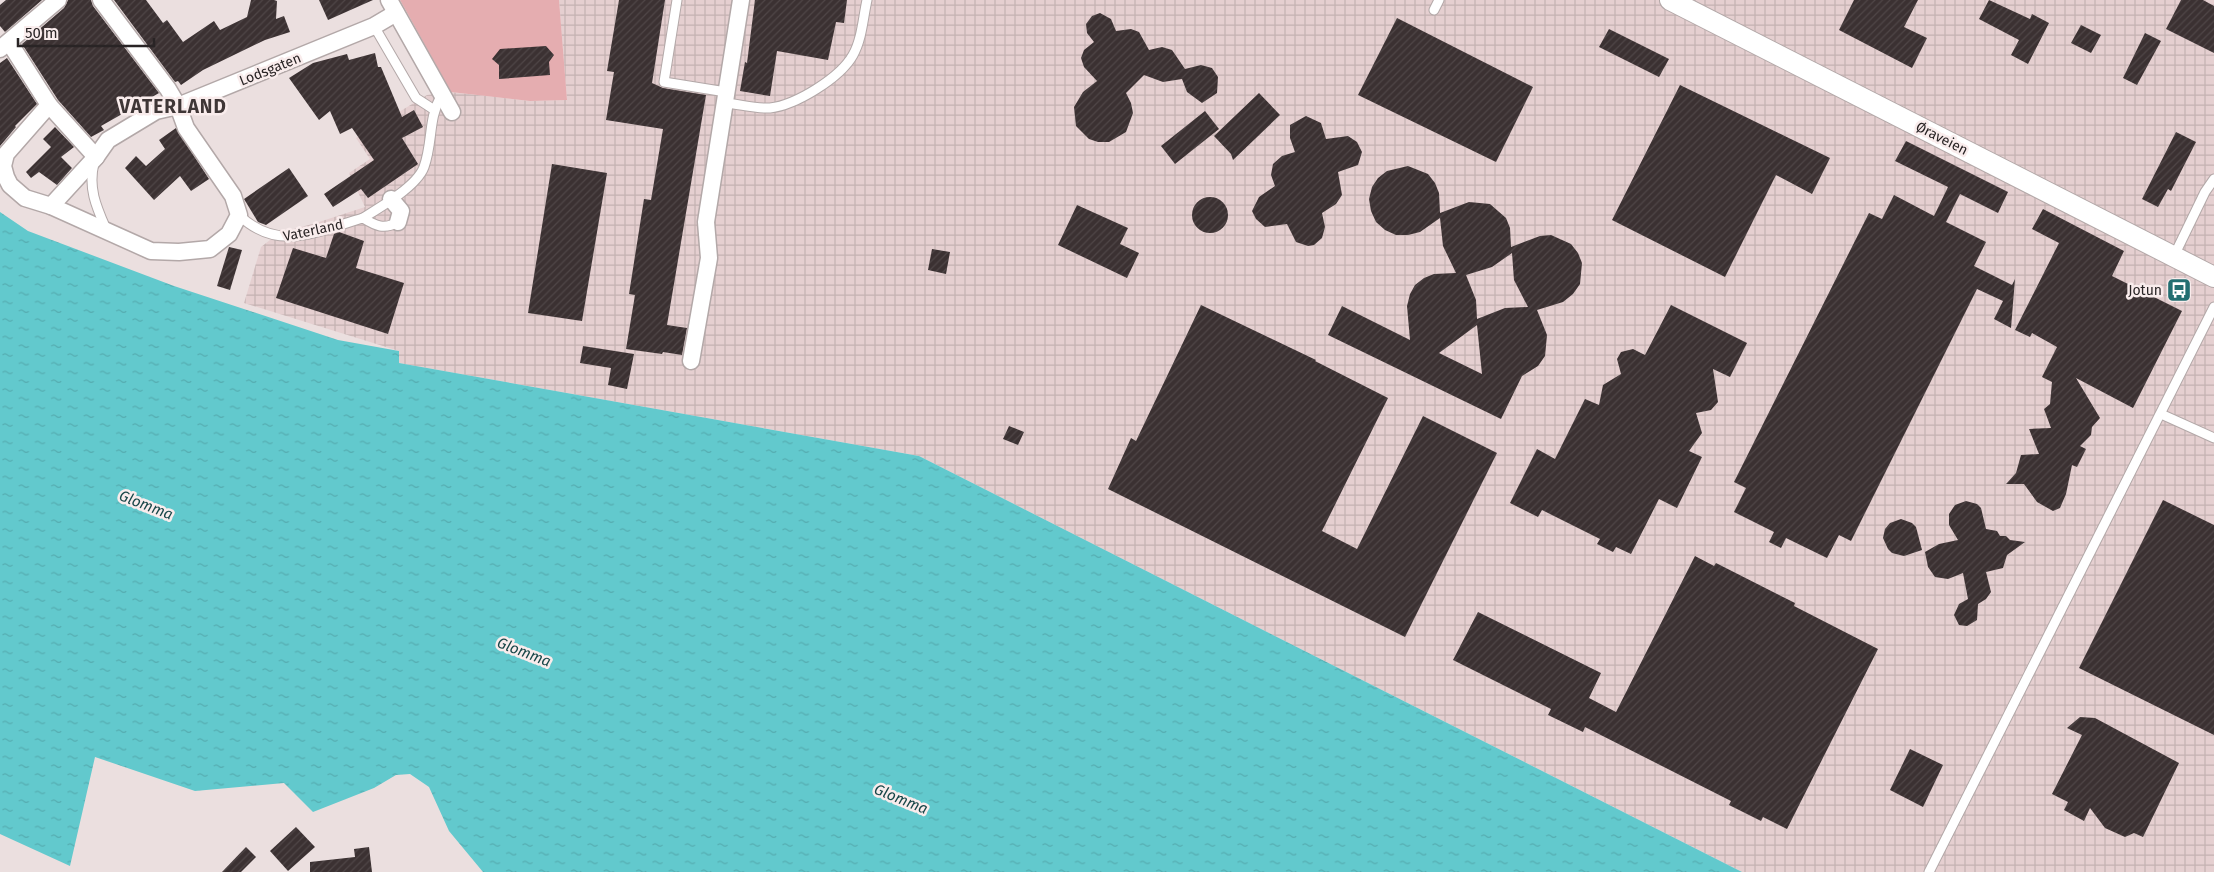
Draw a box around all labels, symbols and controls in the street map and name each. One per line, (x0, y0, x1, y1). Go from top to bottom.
scale bar (18, 15, 154, 47)
text: 50 m (25, 24, 58, 42)
street label: Lodsgaten (237, 49, 304, 90)
district label: VATERLAND (118, 95, 227, 118)
street label: Øraveien (1913, 118, 1971, 159)
street label: Vaterland (282, 216, 345, 245)
bus stop icon: Jotun (2166, 277, 2192, 303)
place label: Jotun (2128, 282, 2162, 299)
water label: Glomma (117, 487, 175, 523)
water label: Glomma (495, 634, 553, 670)
water label: Glomma (872, 780, 930, 818)

